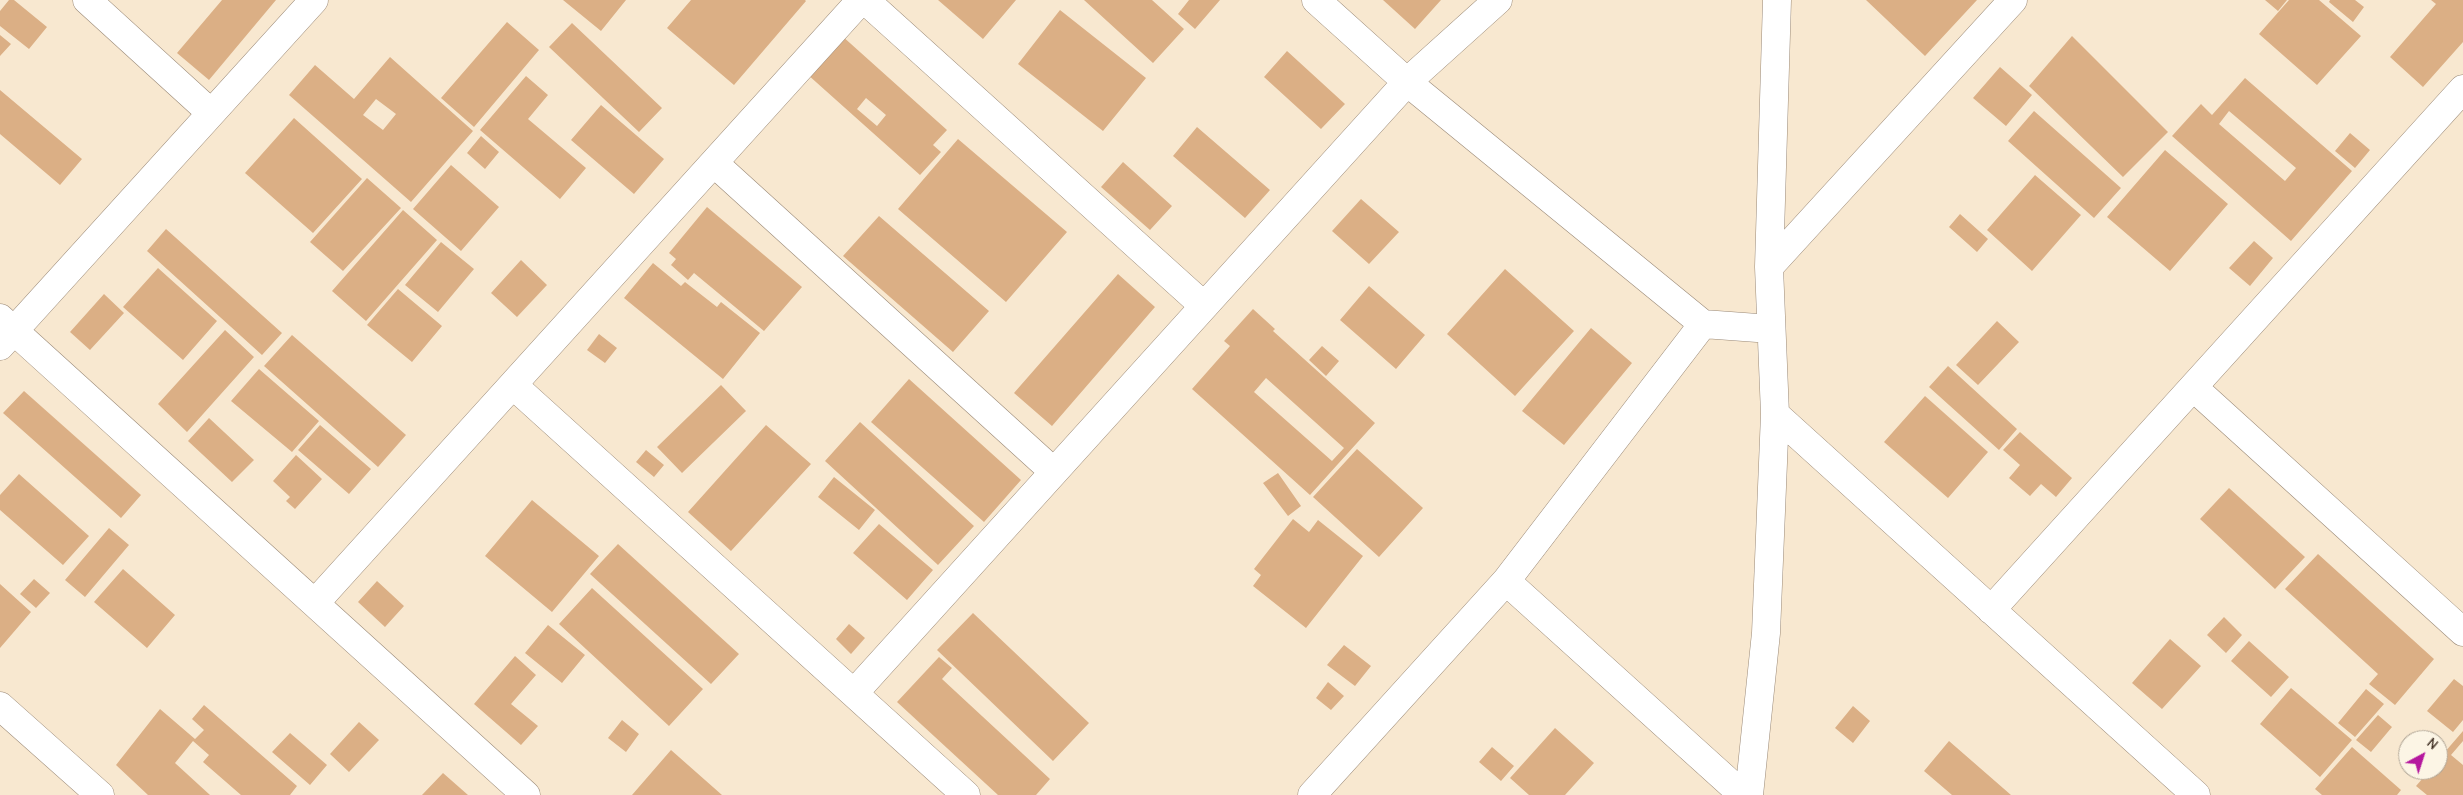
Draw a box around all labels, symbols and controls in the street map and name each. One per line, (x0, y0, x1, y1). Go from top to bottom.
north arrow (2398, 730, 2448, 780)
text: N (2423, 734, 2441, 753)

